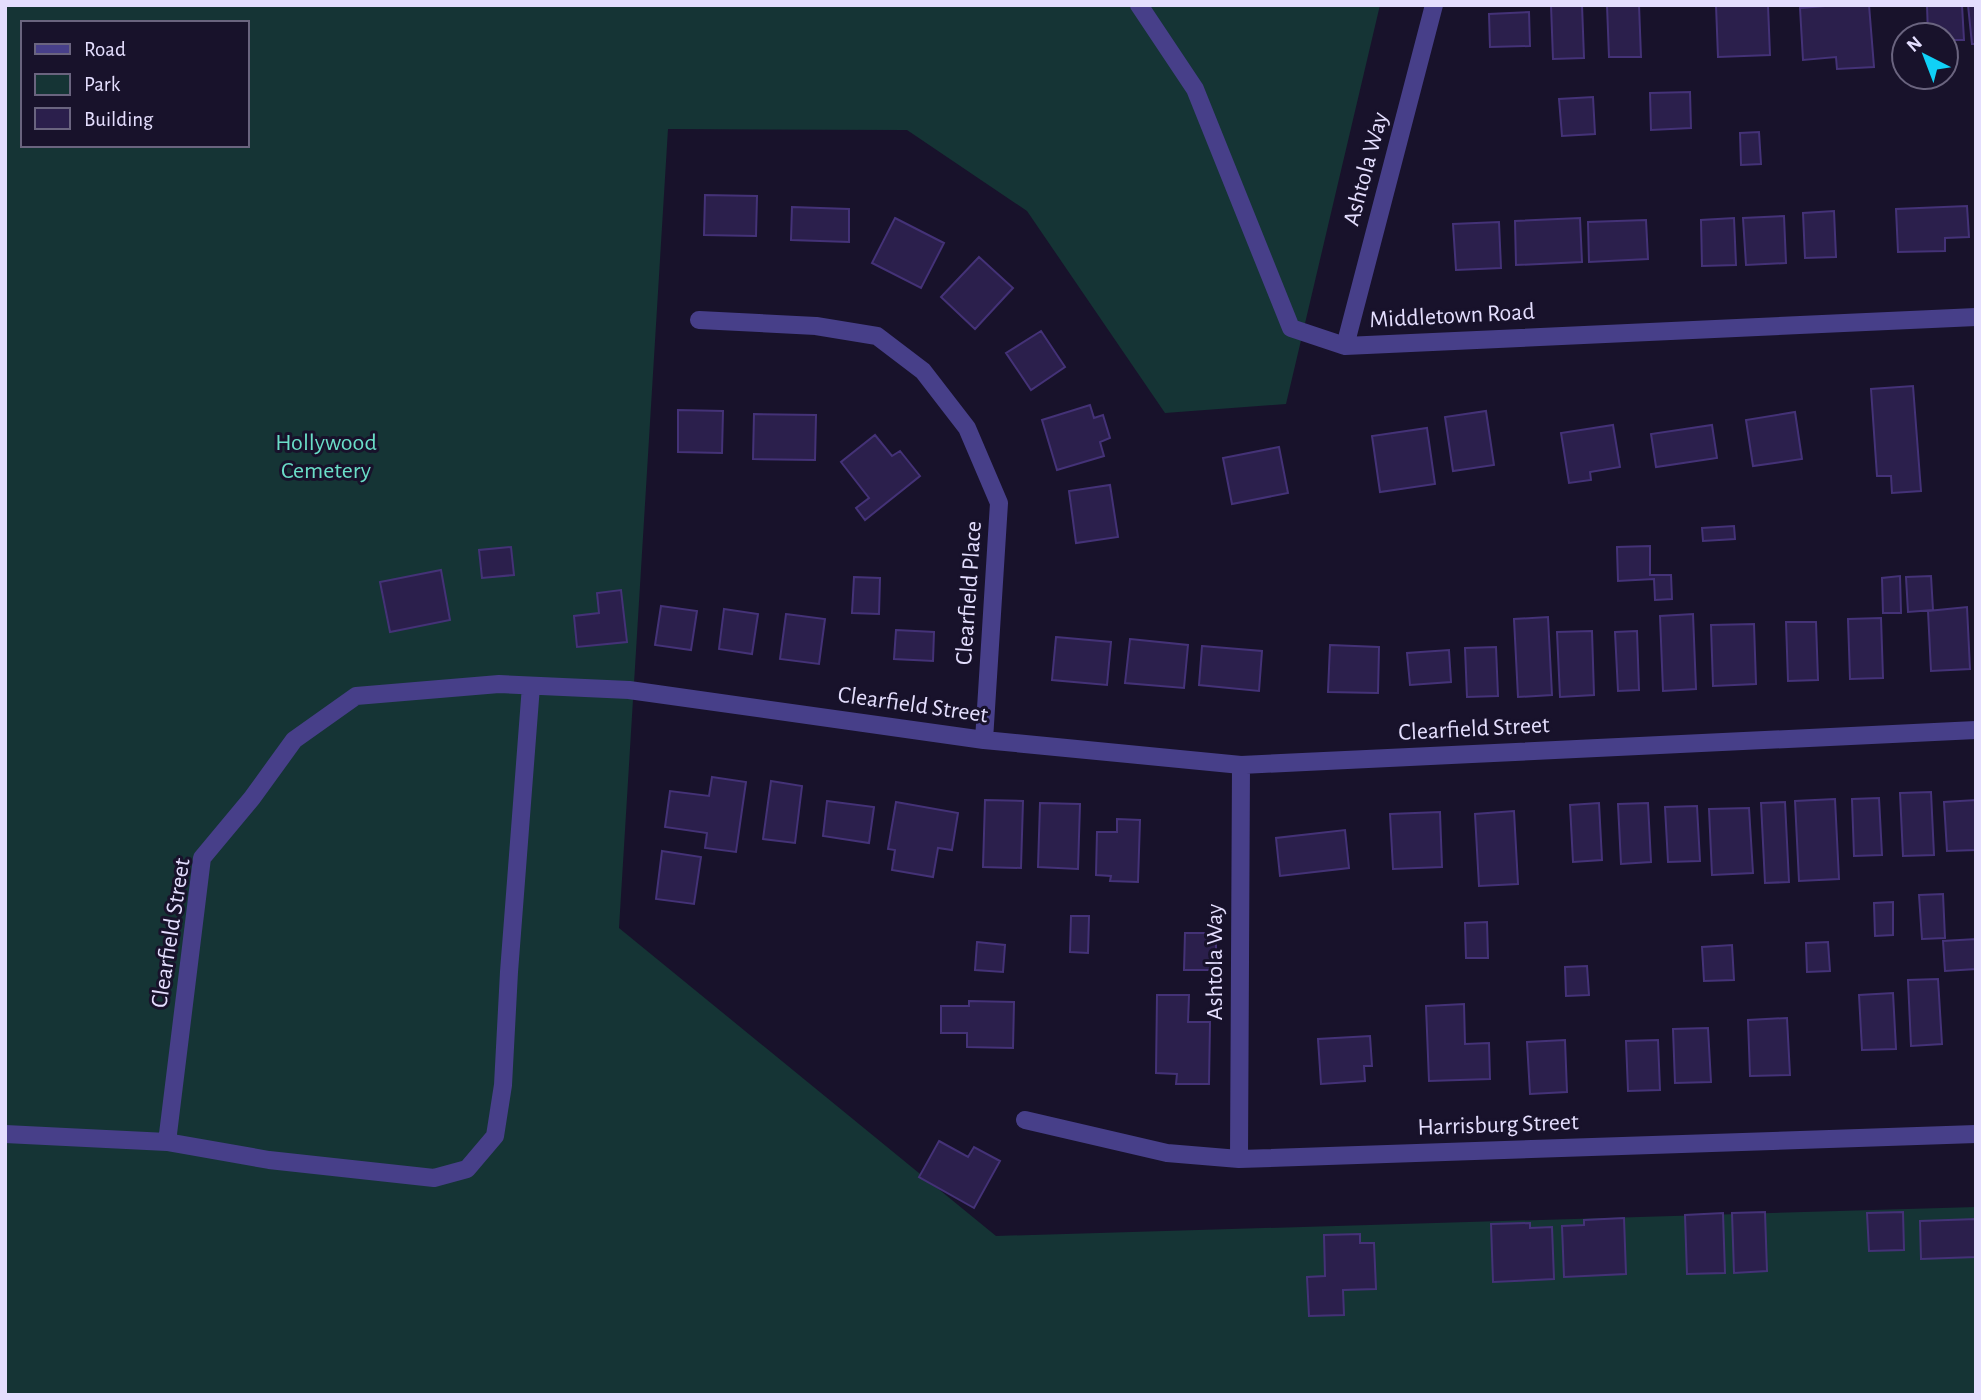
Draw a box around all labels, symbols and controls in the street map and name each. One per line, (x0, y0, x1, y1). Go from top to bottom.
legend (21, 21, 248, 147)
north arrow (1890, 21, 1960, 91)
text: N (1903, 33, 1926, 56)
text: Road (84, 39, 126, 60)
text: Park (84, 74, 121, 95)
text: Building (84, 109, 154, 130)
street label: Ashtola Way (1339, 110, 1393, 228)
street label: Middletown Road (1369, 300, 1535, 332)
park label: Hollywood Cemetery (275, 431, 377, 483)
street label: Clearfield Place (952, 520, 986, 666)
street label: Clearfield Street (836, 683, 990, 727)
street label: Clearfield Street (1398, 713, 1550, 745)
street label: Clearfield Street (147, 856, 195, 1010)
street label: Ashtola Way (1203, 904, 1227, 1020)
street label: Harrisburg Street (1417, 1110, 1579, 1140)

